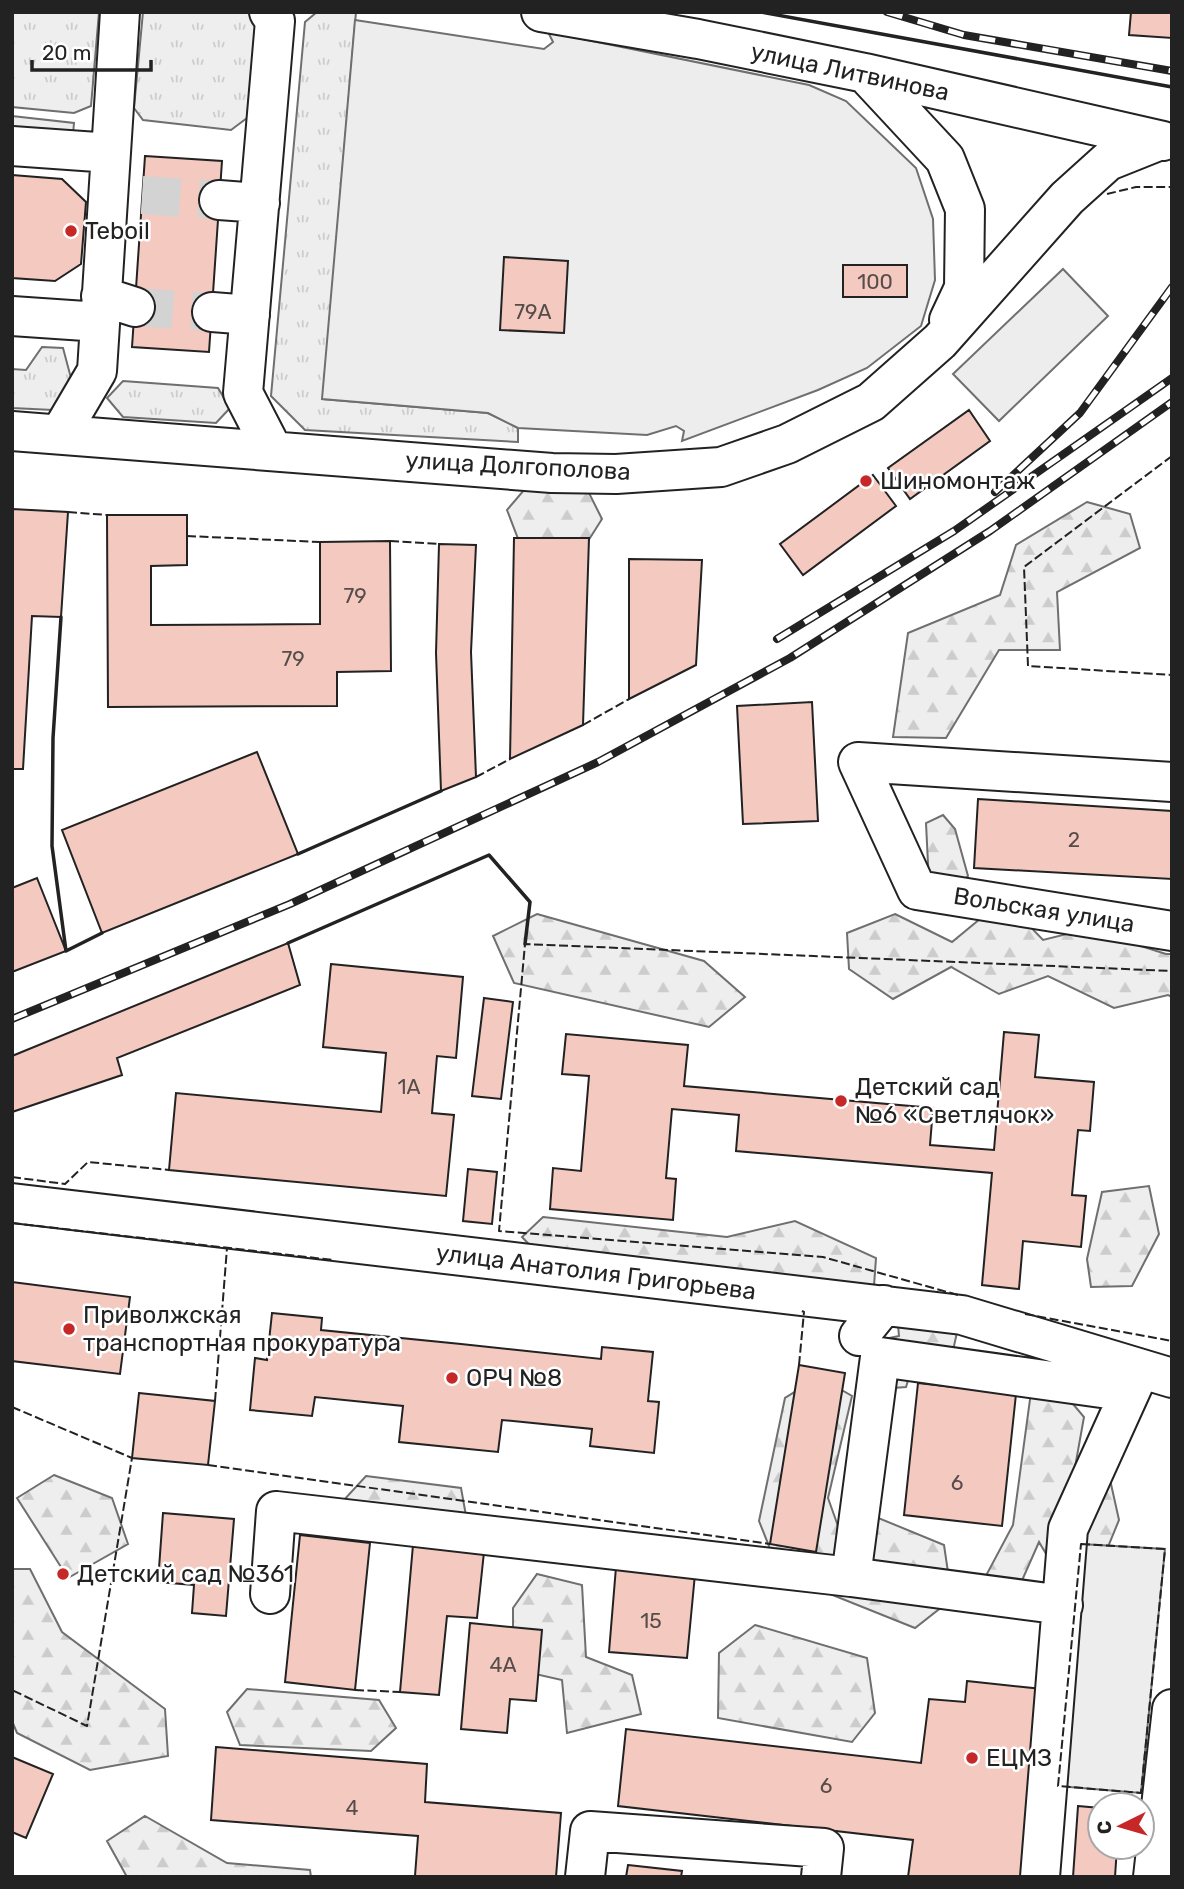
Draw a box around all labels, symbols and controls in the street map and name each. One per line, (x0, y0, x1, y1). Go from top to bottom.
scale bar (32, 28, 150, 72)
street label: улица Литвинова (748, 37, 952, 107)
text: 20 m (42, 40, 91, 65)
place label: Teboil (85, 217, 150, 245)
marker: Teboil (63, 223, 79, 239)
house number: 100 (857, 269, 893, 294)
house number: 79А (514, 299, 552, 324)
street label: улица Долгополова (405, 446, 631, 486)
place label: Шиномонтаж (880, 467, 1035, 495)
marker: Шиномонтаж (858, 473, 874, 489)
house number: 79 (343, 583, 367, 608)
house number: 79 (281, 646, 305, 671)
house number: 2 (1068, 827, 1080, 852)
street label: Вольская улица (951, 882, 1137, 938)
place label: Детский сад №6 «Светлячок» (855, 1073, 1054, 1129)
house number: 1А (397, 1074, 421, 1099)
marker: Детский сад №6 «Светлячок» (833, 1093, 849, 1109)
street label: улица Анатолия Григорьева (435, 1238, 757, 1306)
place label: Приволжская транспортная прокуратура (83, 1301, 401, 1357)
marker: Приволжская транспортная прокуратура (61, 1321, 77, 1337)
place label: ОРЧ №8 (466, 1364, 562, 1392)
marker: ОРЧ №8 (444, 1370, 460, 1386)
house number: 6 (951, 1470, 963, 1495)
place label: Детский сад №361 (77, 1560, 294, 1588)
marker: Детский сад №361 (55, 1566, 71, 1582)
house number: 15 (640, 1608, 662, 1633)
house number: 4А (489, 1652, 517, 1677)
place label: ЕЦМЗ (986, 1744, 1052, 1772)
marker: ЕЦМЗ (964, 1750, 980, 1766)
house number: 6 (820, 1773, 832, 1798)
north arrow (1086, 1791, 1156, 1861)
house number: 4 (345, 1795, 359, 1820)
text: С (1093, 1820, 1117, 1835)

